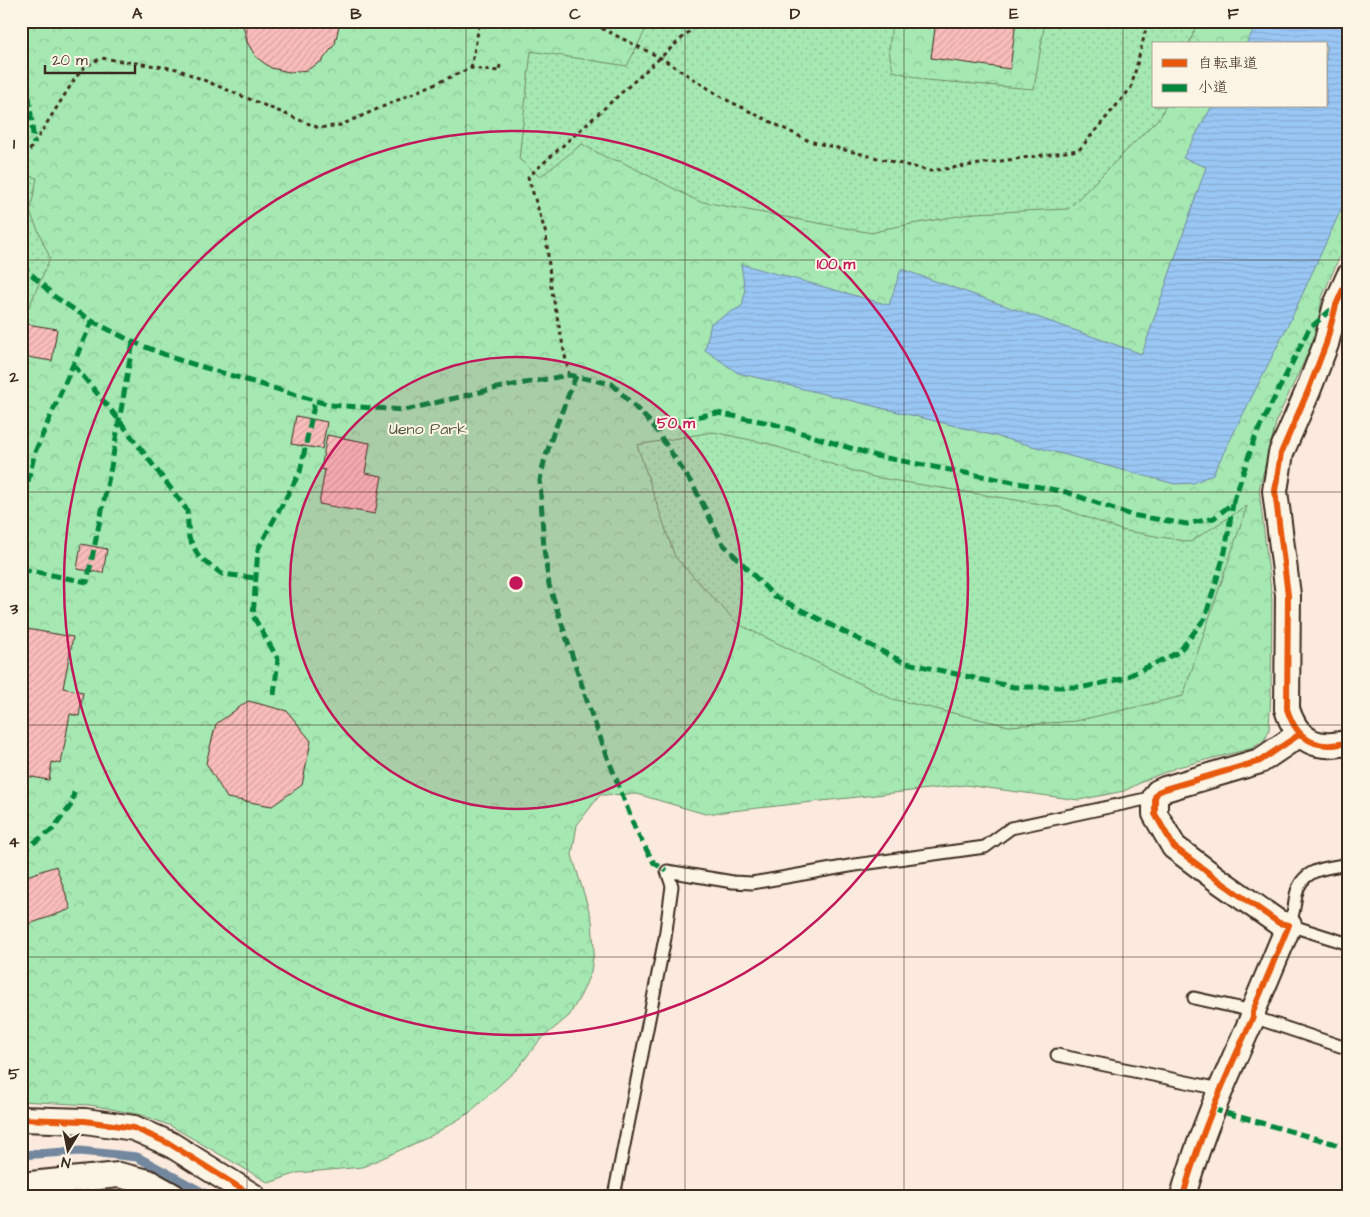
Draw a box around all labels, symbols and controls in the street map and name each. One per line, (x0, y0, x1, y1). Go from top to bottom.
text: A (132, 3, 143, 25)
text: B (350, 3, 362, 25)
text: C (569, 3, 581, 25)
text: D (790, 3, 801, 25)
text: E (1009, 3, 1019, 25)
text: F (1227, 3, 1239, 25)
scale bar (45, 42, 135, 74)
legend (1152, 42, 1328, 108)
text: 20 m (52, 50, 88, 71)
text: 自転車道 (1198, 53, 1258, 74)
text: 小道 (1198, 77, 1228, 98)
text: 1 (13, 133, 16, 155)
text: 100 m (817, 254, 856, 275)
text: 2 (8, 366, 19, 388)
text: 50 m (657, 413, 695, 434)
park label: Ueno Park (389, 418, 467, 440)
centre of rings (507, 574, 525, 592)
text: 3 (9, 598, 19, 620)
text: 4 (9, 831, 20, 853)
text: 5 (8, 1063, 20, 1085)
north arrow (42, 1124, 92, 1174)
text: N (60, 1151, 72, 1172)

